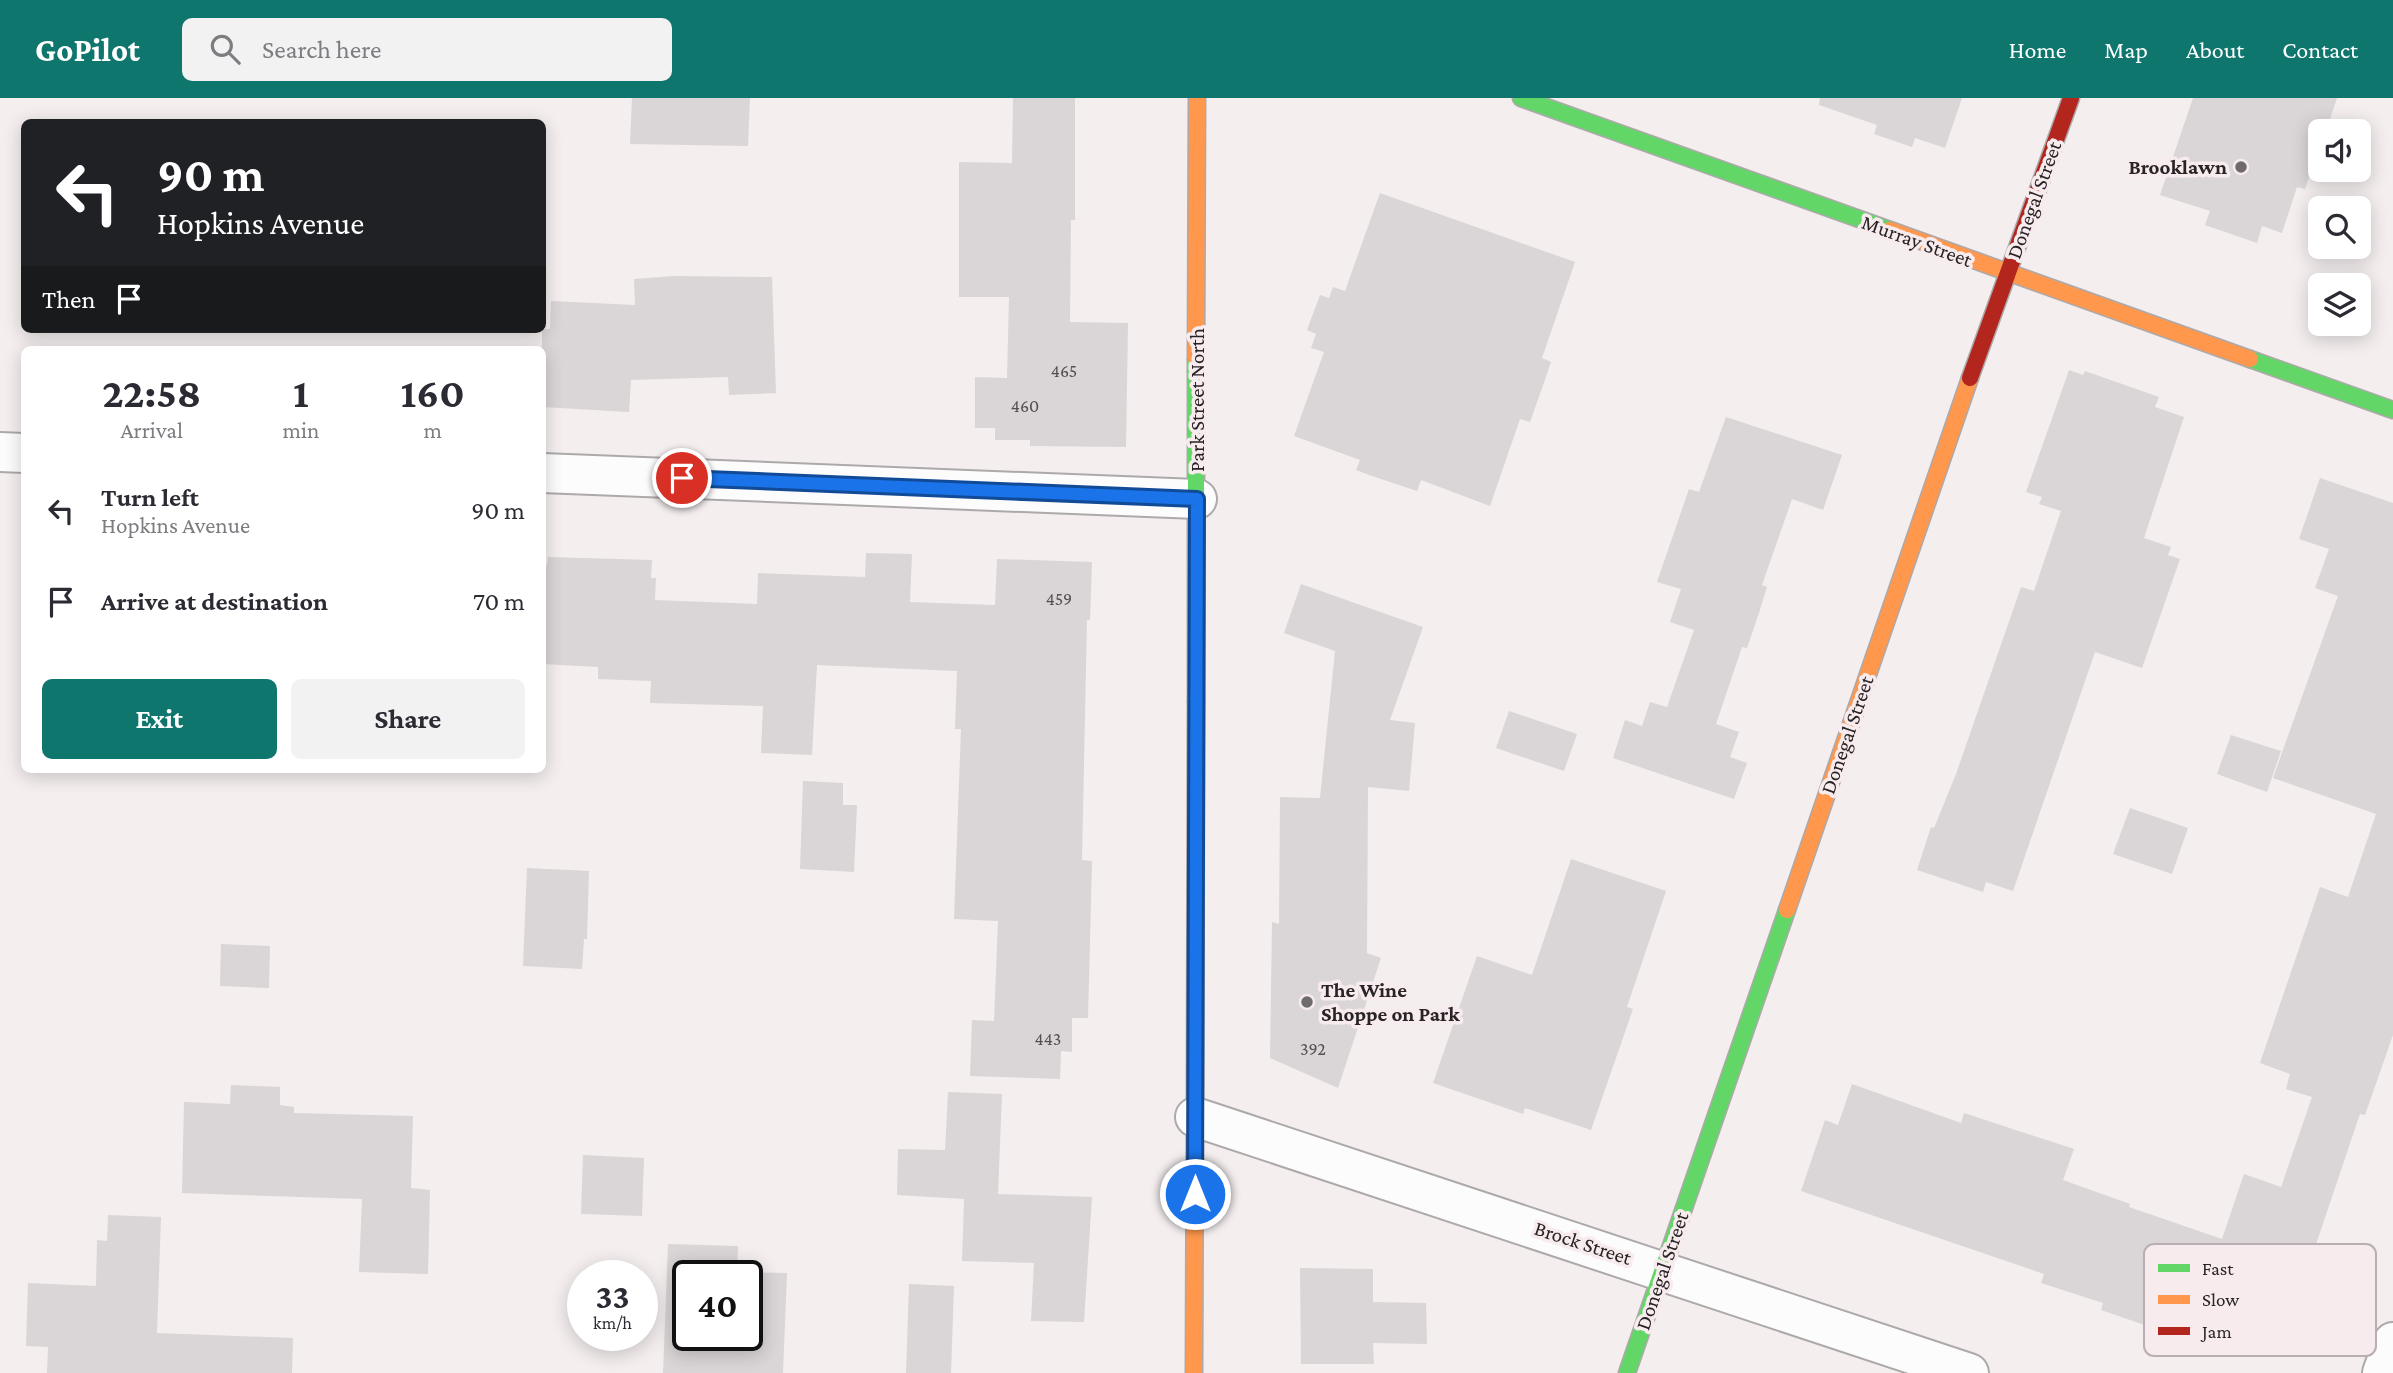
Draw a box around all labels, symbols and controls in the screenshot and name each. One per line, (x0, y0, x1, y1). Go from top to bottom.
search box (182, 18, 672, 81)
icon: search (206, 30, 244, 68)
text: GoPilot (35, 31, 140, 68)
text: Search here (262, 35, 381, 64)
text: Home (2009, 36, 2066, 63)
text: Map (2104, 36, 2148, 63)
text: About (2186, 36, 2244, 63)
text: Contact (2282, 36, 2358, 63)
map controls (2308, 119, 2371, 336)
button: sound (2308, 119, 2371, 182)
street label: Donegal Street (2002, 137, 2067, 262)
icon: left (42, 147, 133, 238)
text: 90 m (157, 147, 264, 202)
place label: Brooklawn (2128, 155, 2227, 179)
marker: Brooklawn (2233, 159, 2249, 175)
button: search (2308, 196, 2371, 259)
text: Hopkins Avenue (157, 205, 364, 241)
street label: Murray Street (1859, 210, 1976, 272)
button: layers (2308, 273, 2371, 336)
icon: arrive (110, 280, 148, 318)
text: Then (42, 285, 96, 314)
street label: Park Street North (1185, 328, 1209, 472)
house number: 465 (1051, 361, 1077, 381)
text: 22:58 (102, 369, 201, 416)
text: 1 (293, 369, 309, 416)
text: 160 (401, 369, 465, 416)
house number: 460 (1011, 396, 1039, 416)
text: Arrival (120, 417, 183, 443)
text: min (282, 417, 319, 443)
text: m (423, 417, 442, 443)
pin (652, 448, 712, 508)
icon: arrive (663, 459, 701, 497)
text: Turn left (101, 483, 199, 512)
icon: left (42, 492, 80, 530)
text: 90 m (471, 496, 525, 525)
text: Hopkins Avenue (101, 512, 250, 538)
icon: arrive (42, 583, 80, 621)
text: Arrive at destination (101, 587, 328, 616)
text: 70 m (473, 587, 525, 616)
house number: 459 (1046, 589, 1072, 609)
street label: Donegal Street (1816, 672, 1879, 797)
button: Exit (42, 679, 277, 759)
button: Share (291, 679, 525, 759)
place label: The Wine Shoppe on Park (1321, 978, 1460, 1026)
marker: The Wine Shoppe on Park (1299, 994, 1315, 1010)
house number: 443 (1035, 1029, 1061, 1049)
house number: 392 (1300, 1039, 1326, 1059)
position arrow (1158, 1157, 1232, 1231)
street label: Donegal Street (1631, 1208, 1694, 1333)
street label: Brock Street (1531, 1216, 1636, 1270)
legend (2144, 1244, 2376, 1356)
text: Fast (2202, 1258, 2234, 1279)
speed limit sign: 40 (672, 1260, 763, 1351)
text: 33 (595, 1277, 630, 1316)
text: Slow (2202, 1289, 2239, 1310)
text: km/h (593, 1313, 632, 1333)
text: Jam (2200, 1321, 2232, 1342)

